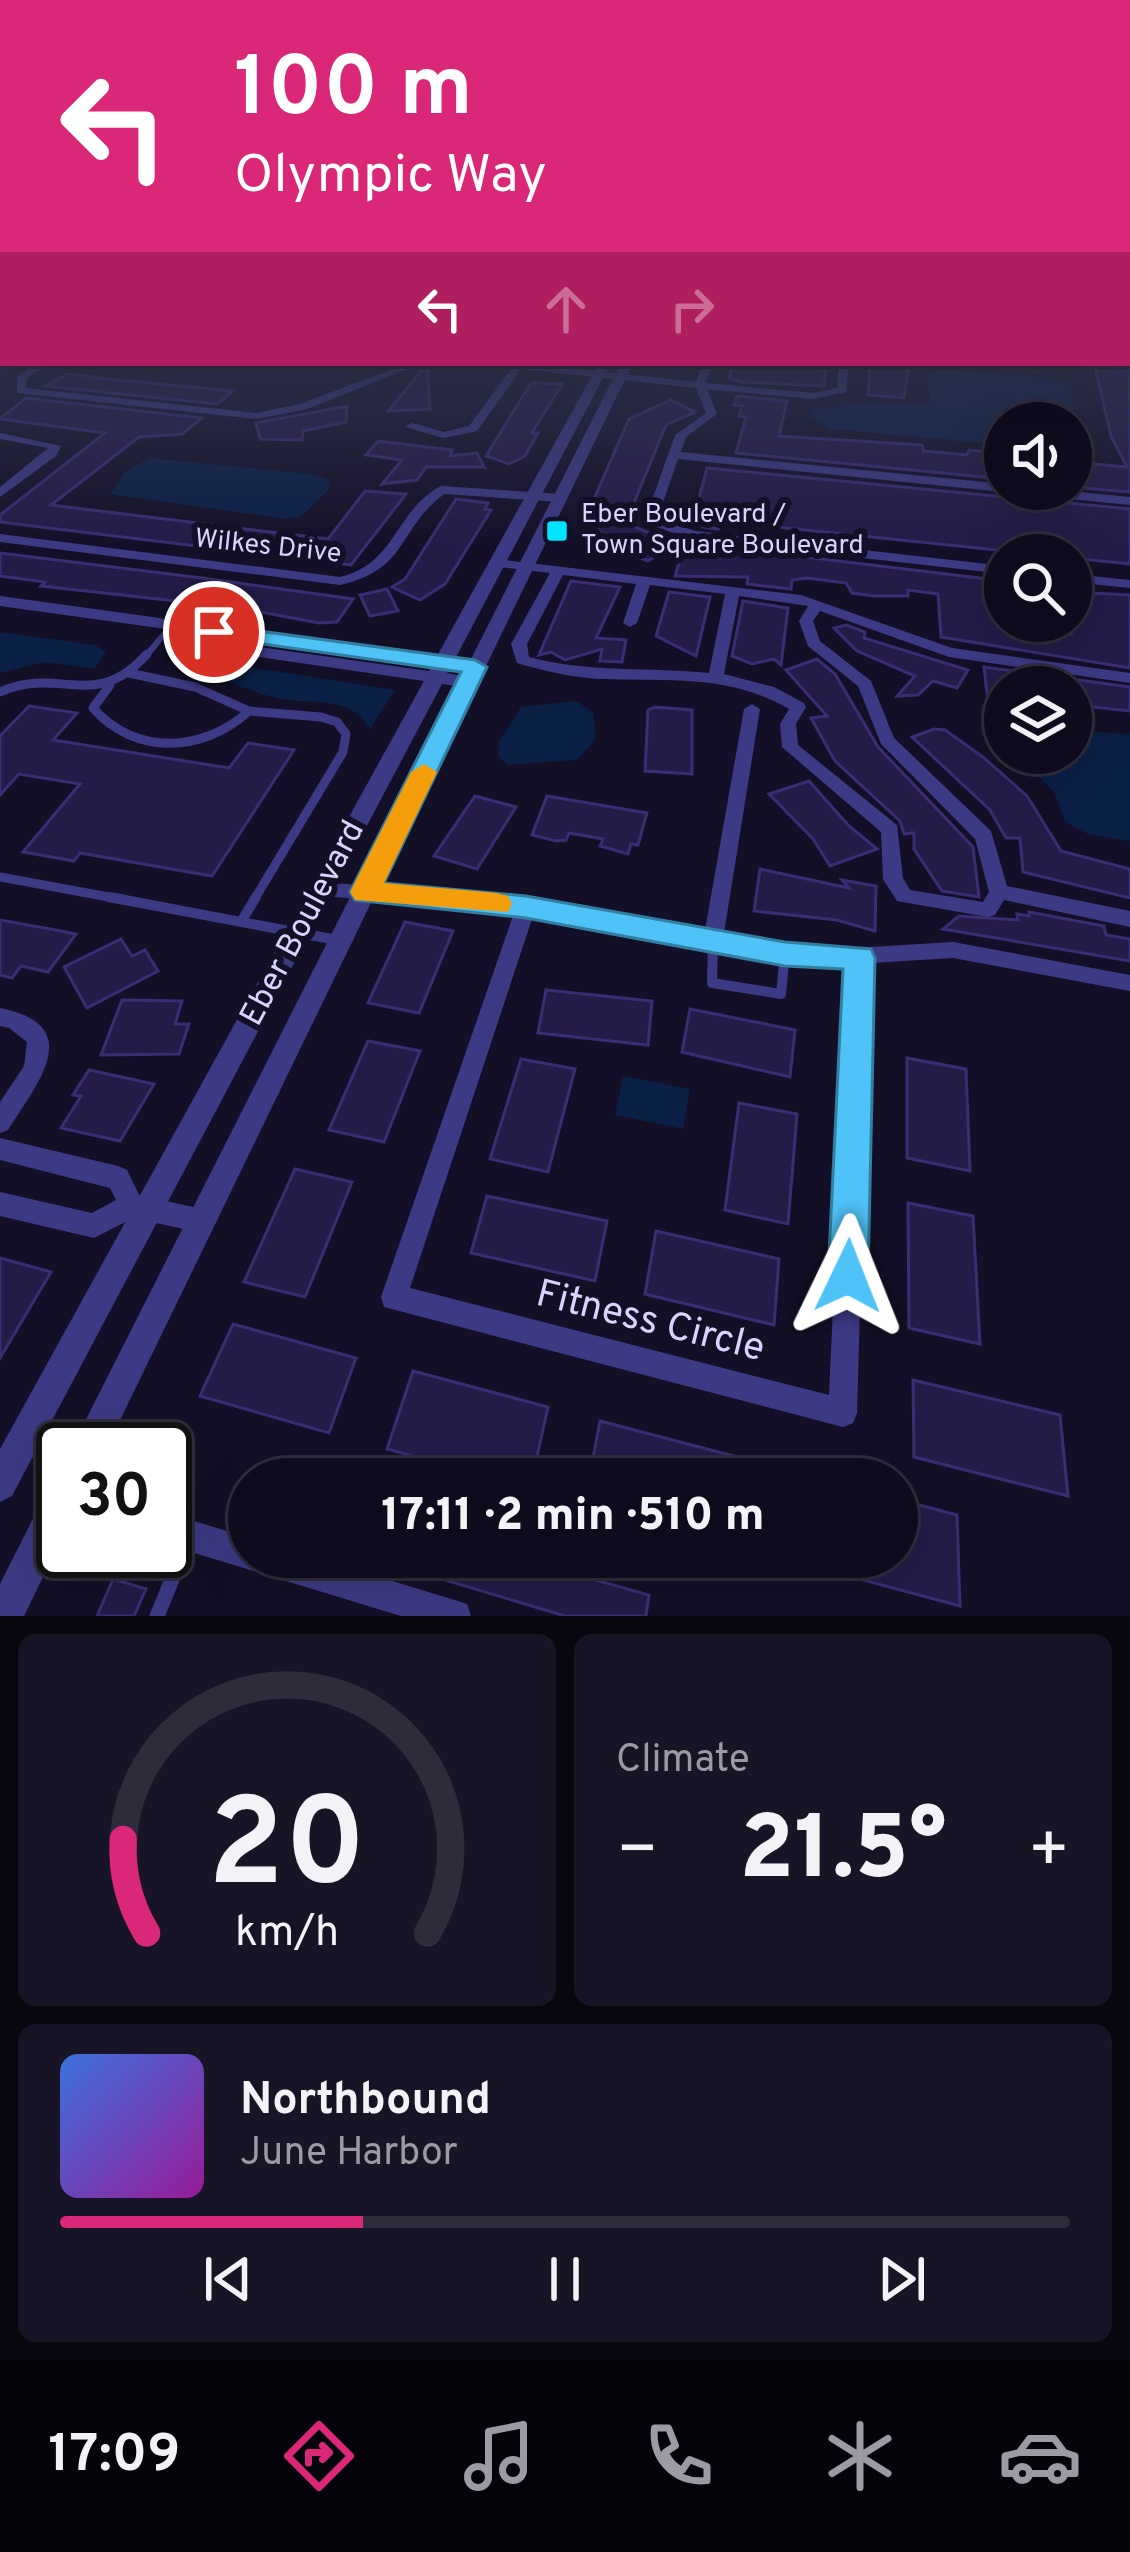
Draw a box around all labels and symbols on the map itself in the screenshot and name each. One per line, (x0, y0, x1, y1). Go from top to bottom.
place label: Eber Boulevard / Town Square Boulevard (581, 498, 864, 563)
marker: Eber Boulevard / Town Square Boulevard (544, 518, 570, 544)
street label: Wilkes Drive (193, 522, 343, 572)
pin (163, 581, 265, 683)
street label: Eber Boulevard (232, 814, 376, 1034)
position arrow (785, 1213, 911, 1339)
street label: Fitness Circle (531, 1271, 769, 1375)
speed limit sign: 30 (36, 1422, 192, 1578)

